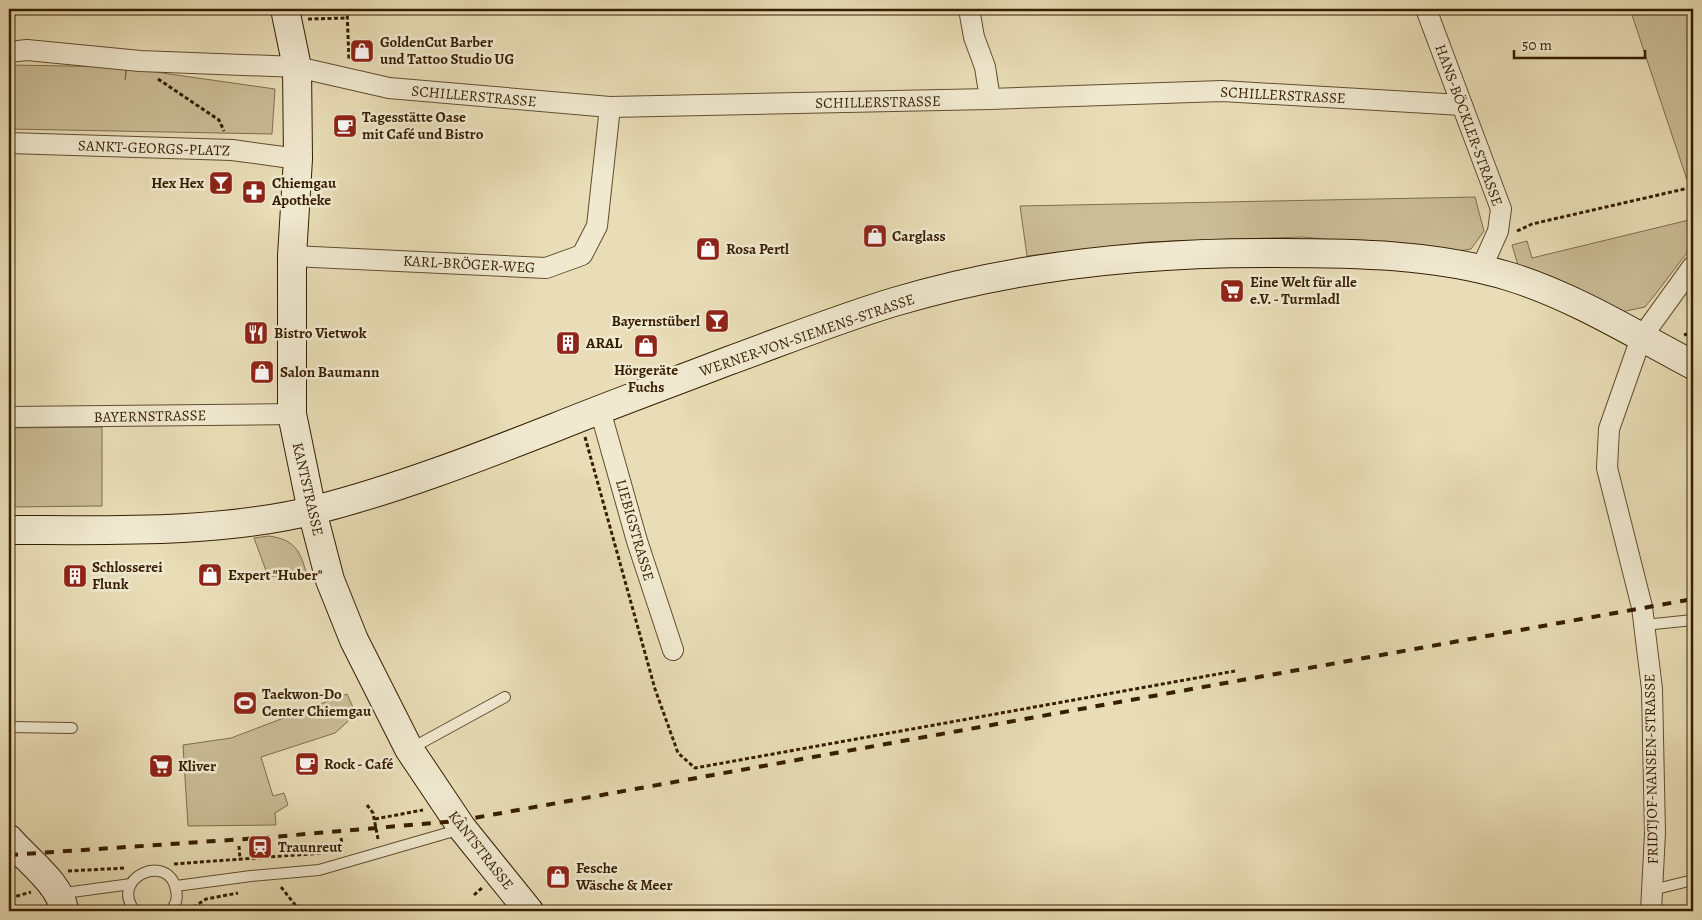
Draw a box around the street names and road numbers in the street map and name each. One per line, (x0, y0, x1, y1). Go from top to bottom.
street label: HANS-BÖCKLER-STRASSE (1430, 41, 1508, 209)
street label: SCHILLERSTRASSE (411, 81, 537, 111)
street label: SCHILLERSTRASSE (1220, 82, 1346, 108)
street label: SCHILLERSTRASSE (815, 91, 941, 113)
street label: SANKT-GEORGS-PLATZ (78, 135, 230, 161)
street label: KARL-BRÖGER-WEG (402, 251, 536, 277)
street label: WERNER-VON-SIEMENS-STRASSE (696, 289, 917, 382)
street label: BAYERNSTRASSE (93, 405, 207, 427)
street label: KANTSTRASSE (288, 440, 328, 538)
street label: LIEBIGSTRASSE (611, 477, 659, 583)
street label: FRIDTJOF-NANSEN-STRASSE (1639, 674, 1663, 864)
street label: KANTSTRASSE (444, 806, 518, 894)

